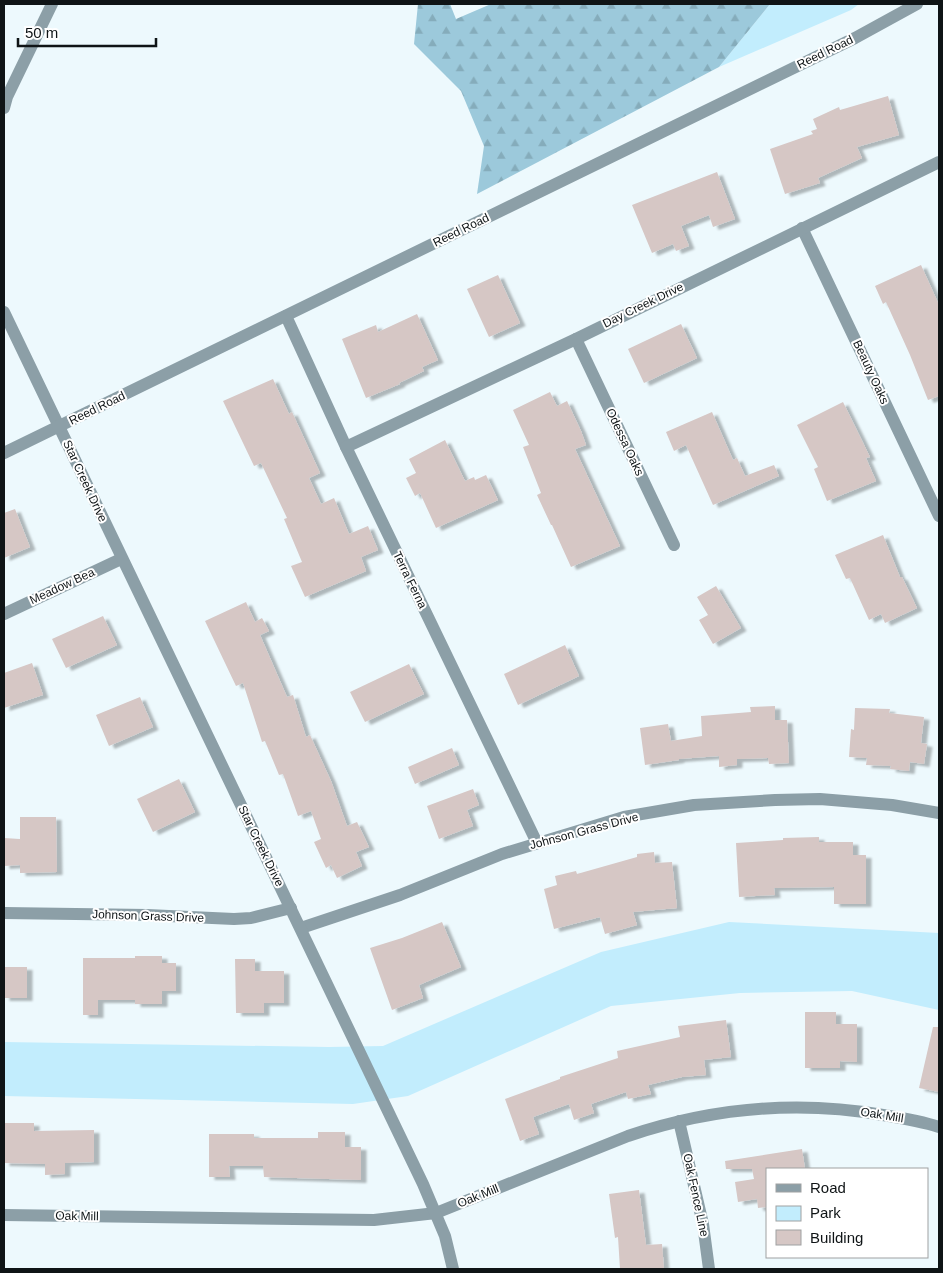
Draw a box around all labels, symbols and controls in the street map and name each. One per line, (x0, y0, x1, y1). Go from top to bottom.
scale bar (18, 15, 155, 47)
text: 50 m (25, 24, 58, 41)
street label: Reed Road (795, 32, 855, 72)
street label: Reed Road (431, 210, 491, 250)
street label: Day Creek Drive (600, 279, 686, 331)
street label: Beauty Oaks (850, 338, 892, 406)
street label: Reed Road (67, 388, 127, 428)
street label: Odessa Oaks (603, 406, 647, 478)
street label: Star Creek Drive (60, 438, 110, 524)
street label: Terra Ferna (390, 549, 430, 611)
street label: Meadow Bea (27, 565, 97, 607)
street label: Star Creek Drive (235, 803, 287, 889)
street label: Johnson Grass Drive (528, 810, 640, 852)
street label: Johnson Grass Drive (92, 907, 205, 925)
street label: Oak Mill (859, 1105, 905, 1125)
street label: Oak Fence Line (680, 1152, 712, 1238)
legend (766, 1168, 928, 1258)
text: Road (810, 1179, 846, 1196)
street label: Oak Mill (455, 1181, 501, 1211)
text: Park (810, 1204, 841, 1221)
street label: Oak Mill (55, 1209, 99, 1223)
text: Building (810, 1229, 863, 1246)

